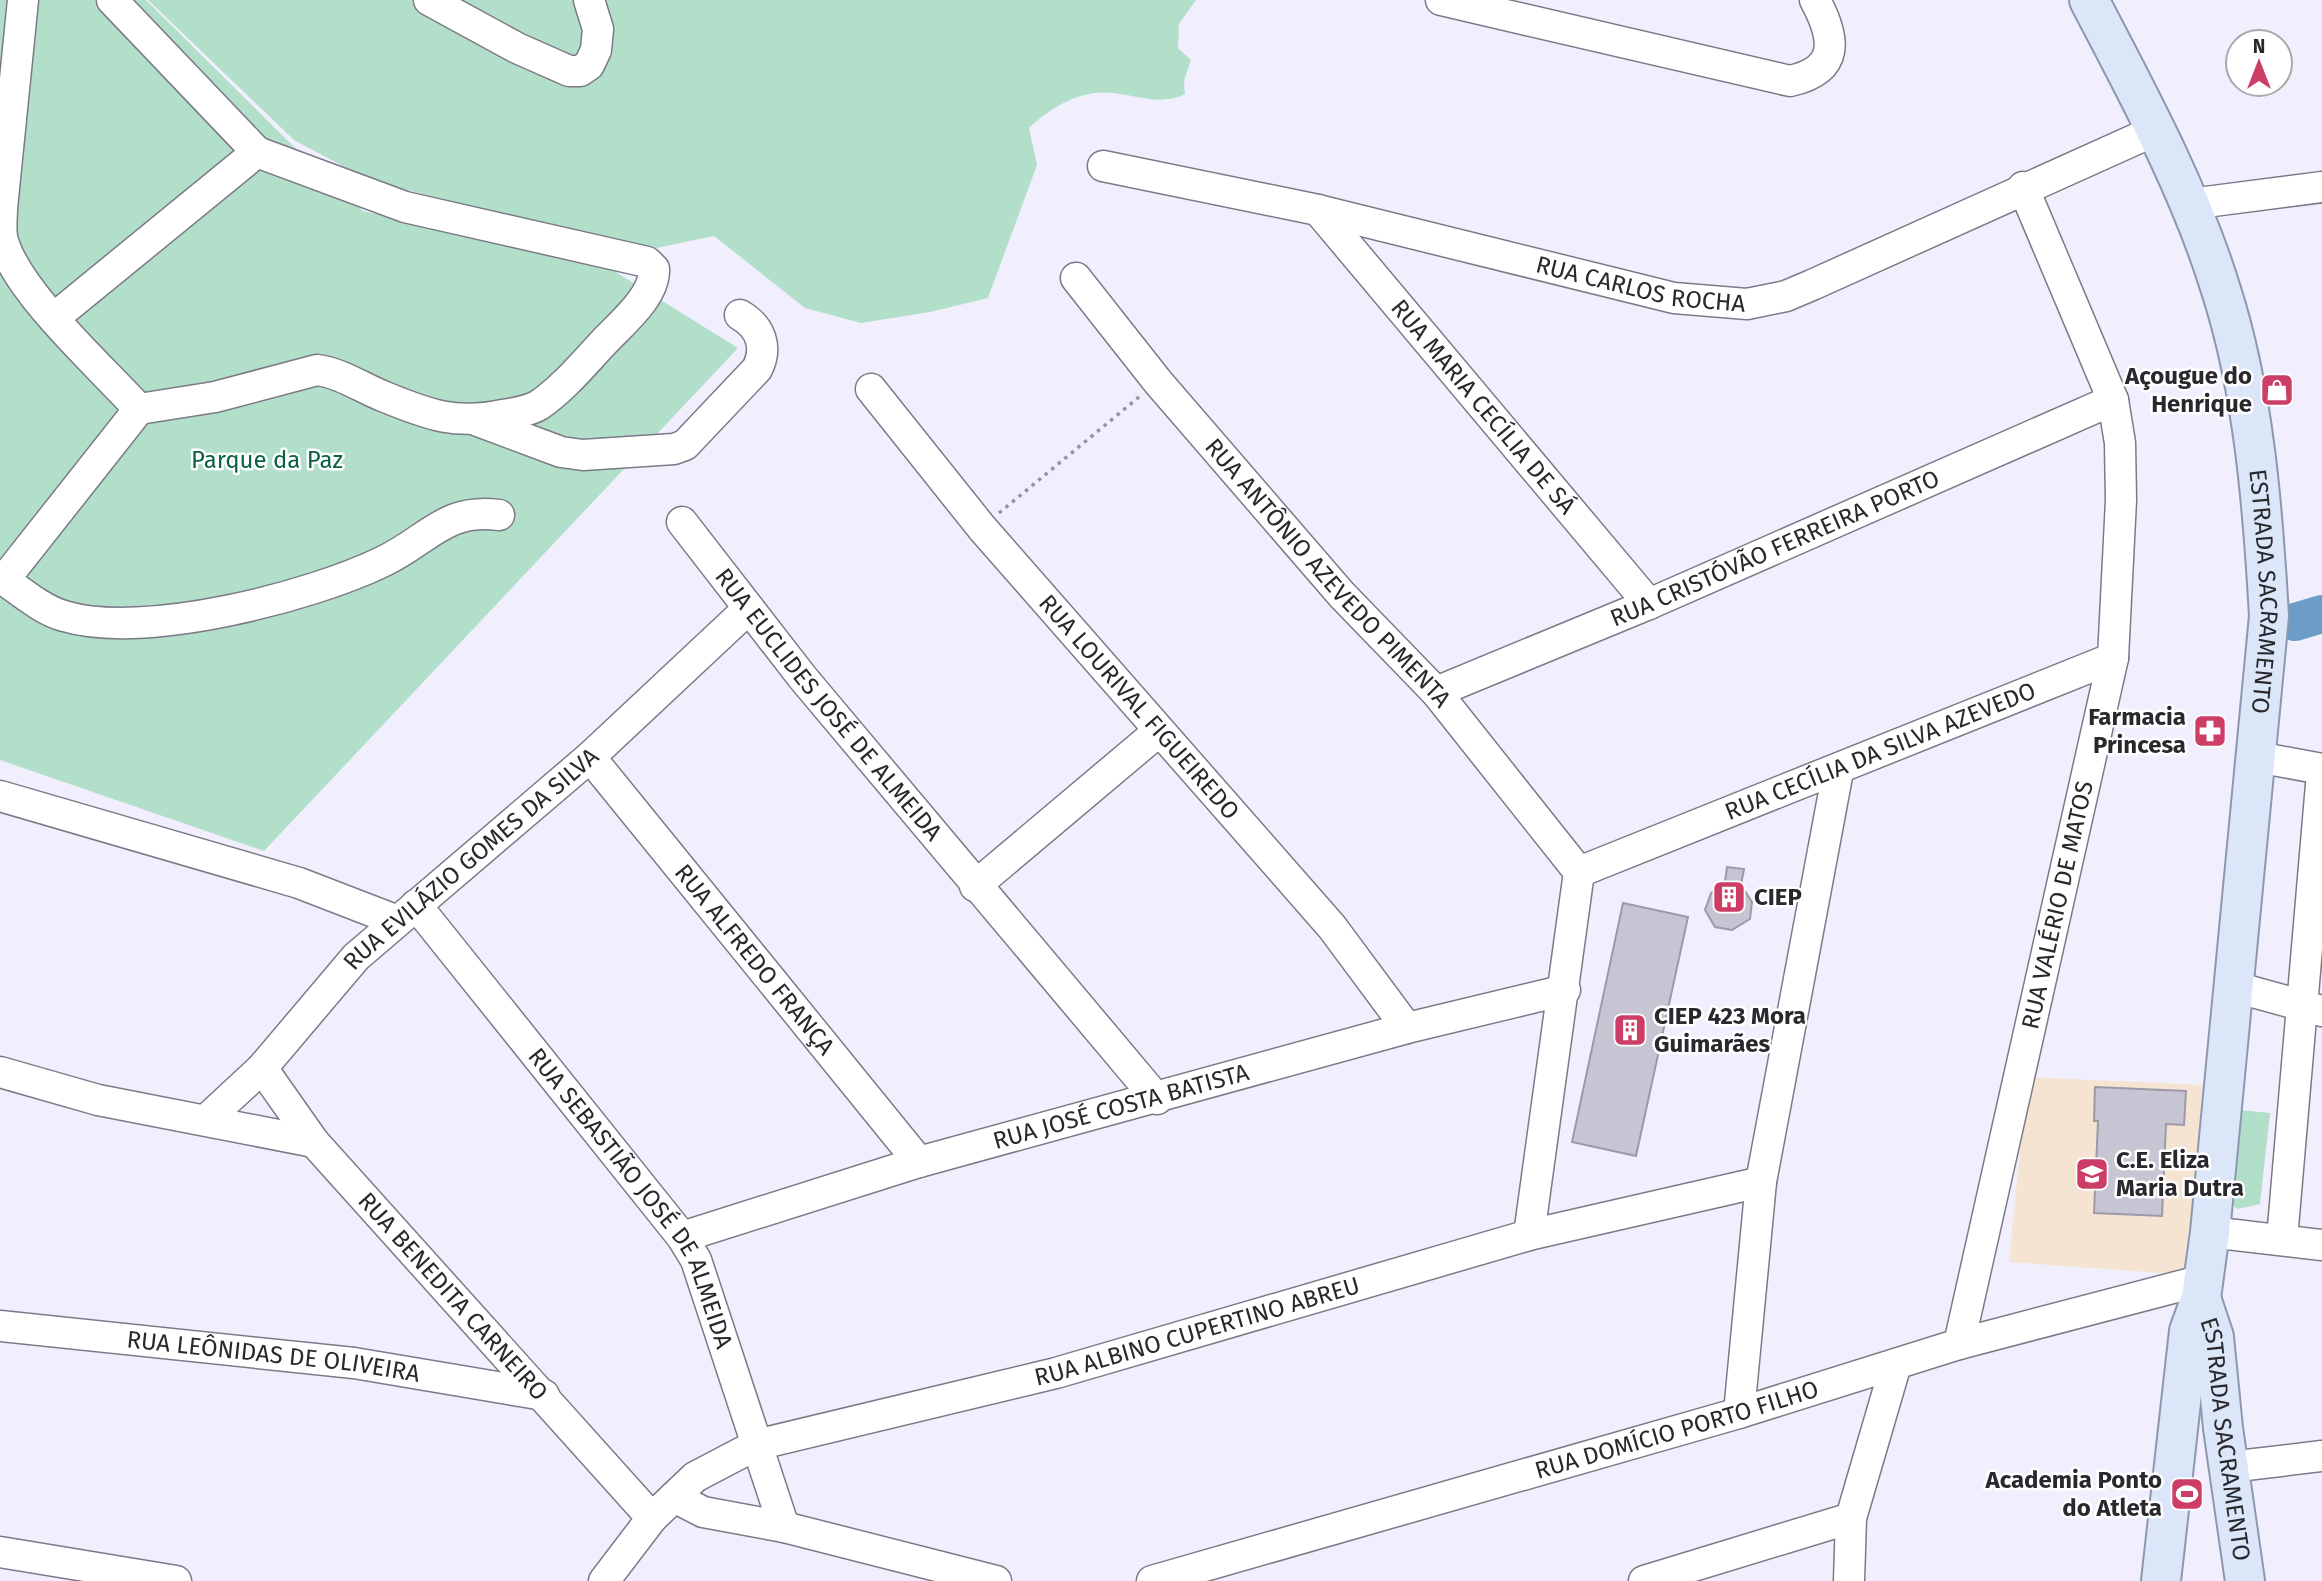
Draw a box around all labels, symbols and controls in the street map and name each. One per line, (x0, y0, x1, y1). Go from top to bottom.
north arrow (2224, 28, 2294, 98)
text: N (2253, 35, 2265, 58)
street label: RUA CARLOS ROCHA (1533, 250, 1747, 318)
street label: RUA MARIA CECÍLIA DE SÁ (1385, 294, 1582, 520)
place label: Açougue do Henrique (2124, 362, 2252, 418)
shop icon: Açougue do Henrique (2258, 371, 2296, 409)
street label: RUA ANTÔNIO AZEVEDO PIMENTA (1199, 433, 1457, 713)
park label: Parque da Paz (191, 446, 343, 474)
street label: RUA CRISTÓVÃO FERREIRA PORTO (1606, 464, 1944, 632)
street label: ESTRADA SACRAMENTO (2243, 468, 2284, 715)
street label: RUA EUCLIDES JOSÉ DE ALMEIDA (709, 563, 948, 846)
street label: RUA LOURIVAL FIGUEIREDO (1033, 589, 1245, 825)
street label: RUA CECÍLIA DA SILVA AZEVEDO (1721, 676, 2040, 826)
place label: Farmacia Princesa (2088, 703, 2186, 759)
pharmacy icon: Farmacia Princesa (2191, 712, 2229, 750)
street label: RUA EVILÁZIO GOMES DA SILVA (337, 742, 604, 975)
street label: RUA VALÉRIO DE MATOS (2016, 778, 2099, 1032)
street label: RUA ALFREDO FRANÇA (669, 859, 840, 1061)
building icon: CIEP (1710, 878, 1748, 916)
place label: CIEP (1754, 883, 1802, 911)
place label: CIEP 423 Mora Guimarães (1654, 1002, 1806, 1058)
building icon: CIEP 423 Mora Guimarães (1611, 1011, 1649, 1049)
street label: RUA SEBASTIÃO JOSÉ DE ALMEIDA (522, 1043, 738, 1352)
street label: RUA JOSÉ COSTA BATISTA (990, 1058, 1252, 1155)
place label: C.E. Eliza Maria Dutra (2116, 1146, 2244, 1202)
school or university icon: C.E. Eliza Maria Dutra (2073, 1155, 2111, 1193)
street label: RUA BENEDITA CARNEIRO (352, 1187, 553, 1406)
street label: RUA ALBINO CUPERTINO ABREU (1032, 1271, 1363, 1392)
street label: ESTRADA SACRAMENTO (2194, 1314, 2256, 1563)
street label: RUA LEÔNIDAS DE OLIVEIRA (125, 1325, 422, 1388)
street label: RUA DOMÍCIO PORTO FILHO (1532, 1375, 1822, 1485)
place label: Academia Ponto do Atleta (1985, 1466, 2162, 1522)
sports icon: Academia Ponto do Atleta (2168, 1475, 2206, 1513)

